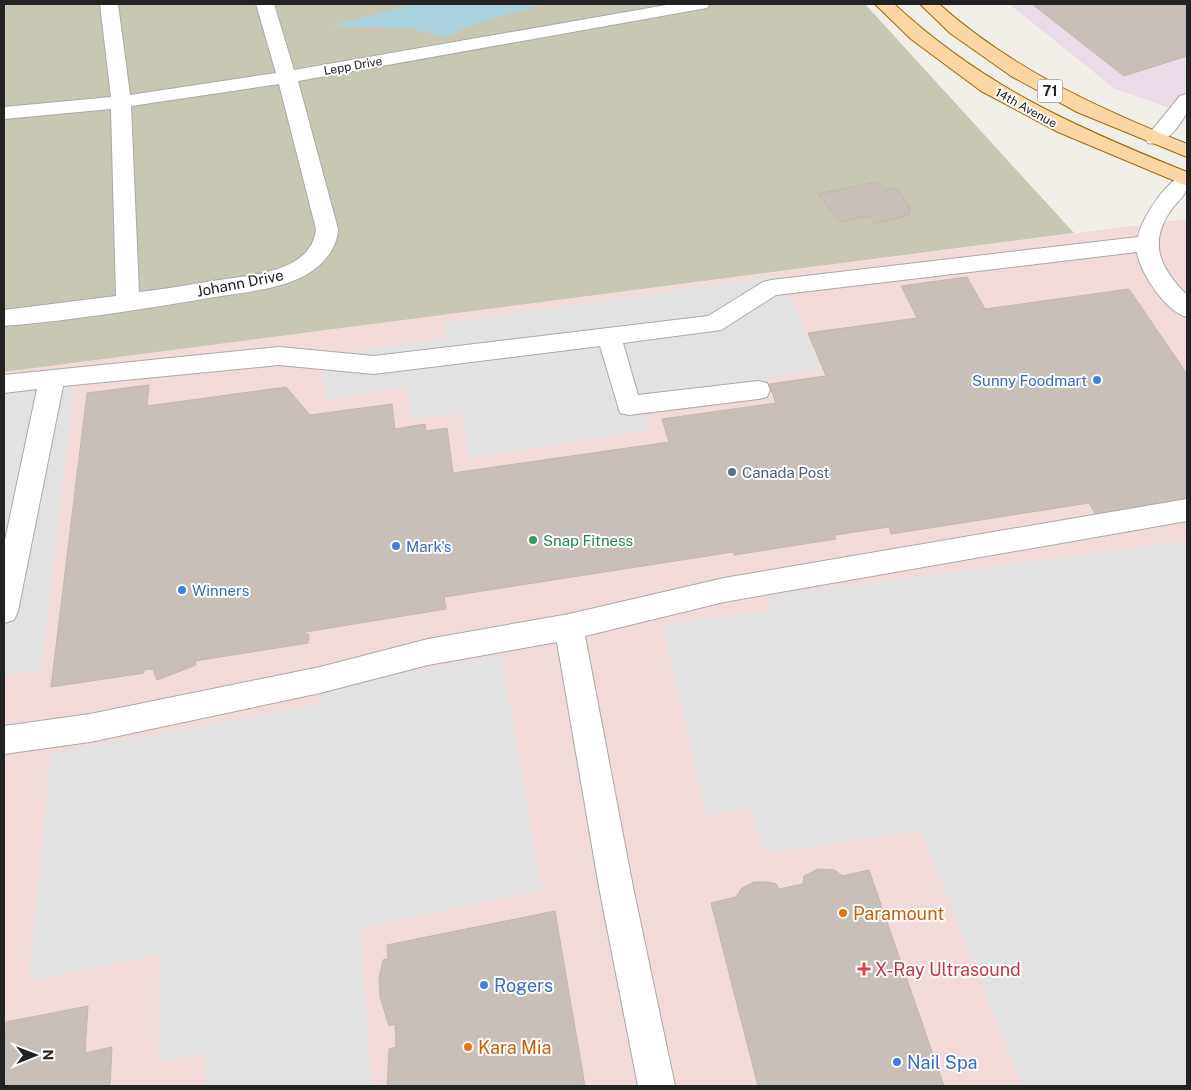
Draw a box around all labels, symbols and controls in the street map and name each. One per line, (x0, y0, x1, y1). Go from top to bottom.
street label: Lepp Drive (323, 54, 384, 78)
road number: 71 (1038, 80, 1062, 102)
street label: 14th Avenue (993, 85, 1059, 131)
street label: Johann Drive (195, 266, 285, 300)
place label: Sunny Foodmart (972, 372, 1087, 389)
marker: Sunny Foodmart (1091, 374, 1103, 386)
place label: Canada Post (742, 464, 830, 481)
marker: Canada Post (726, 466, 738, 478)
place label: Snap Fitness (543, 532, 633, 549)
marker: Snap Fitness (527, 534, 539, 546)
place label: Mark's (406, 538, 451, 555)
marker: Mark's (390, 540, 402, 552)
place label: Winners (192, 582, 249, 599)
marker: Winners (176, 584, 188, 596)
place label: Paramount (853, 903, 944, 924)
marker: Paramount (837, 907, 849, 919)
place label: X-Ray Ultrasound (875, 959, 1021, 980)
marker: X-Ray Ultrasound (857, 962, 871, 976)
place label: Rogers (494, 975, 553, 996)
marker: Rogers (478, 979, 490, 991)
north arrow (10, 1030, 60, 1080)
place label: Kara Mia (478, 1037, 551, 1058)
marker: Kara Mia (462, 1041, 474, 1053)
text: N (40, 1049, 56, 1060)
place label: Nail Spa (907, 1052, 977, 1073)
marker: Nail Spa (891, 1056, 903, 1068)

